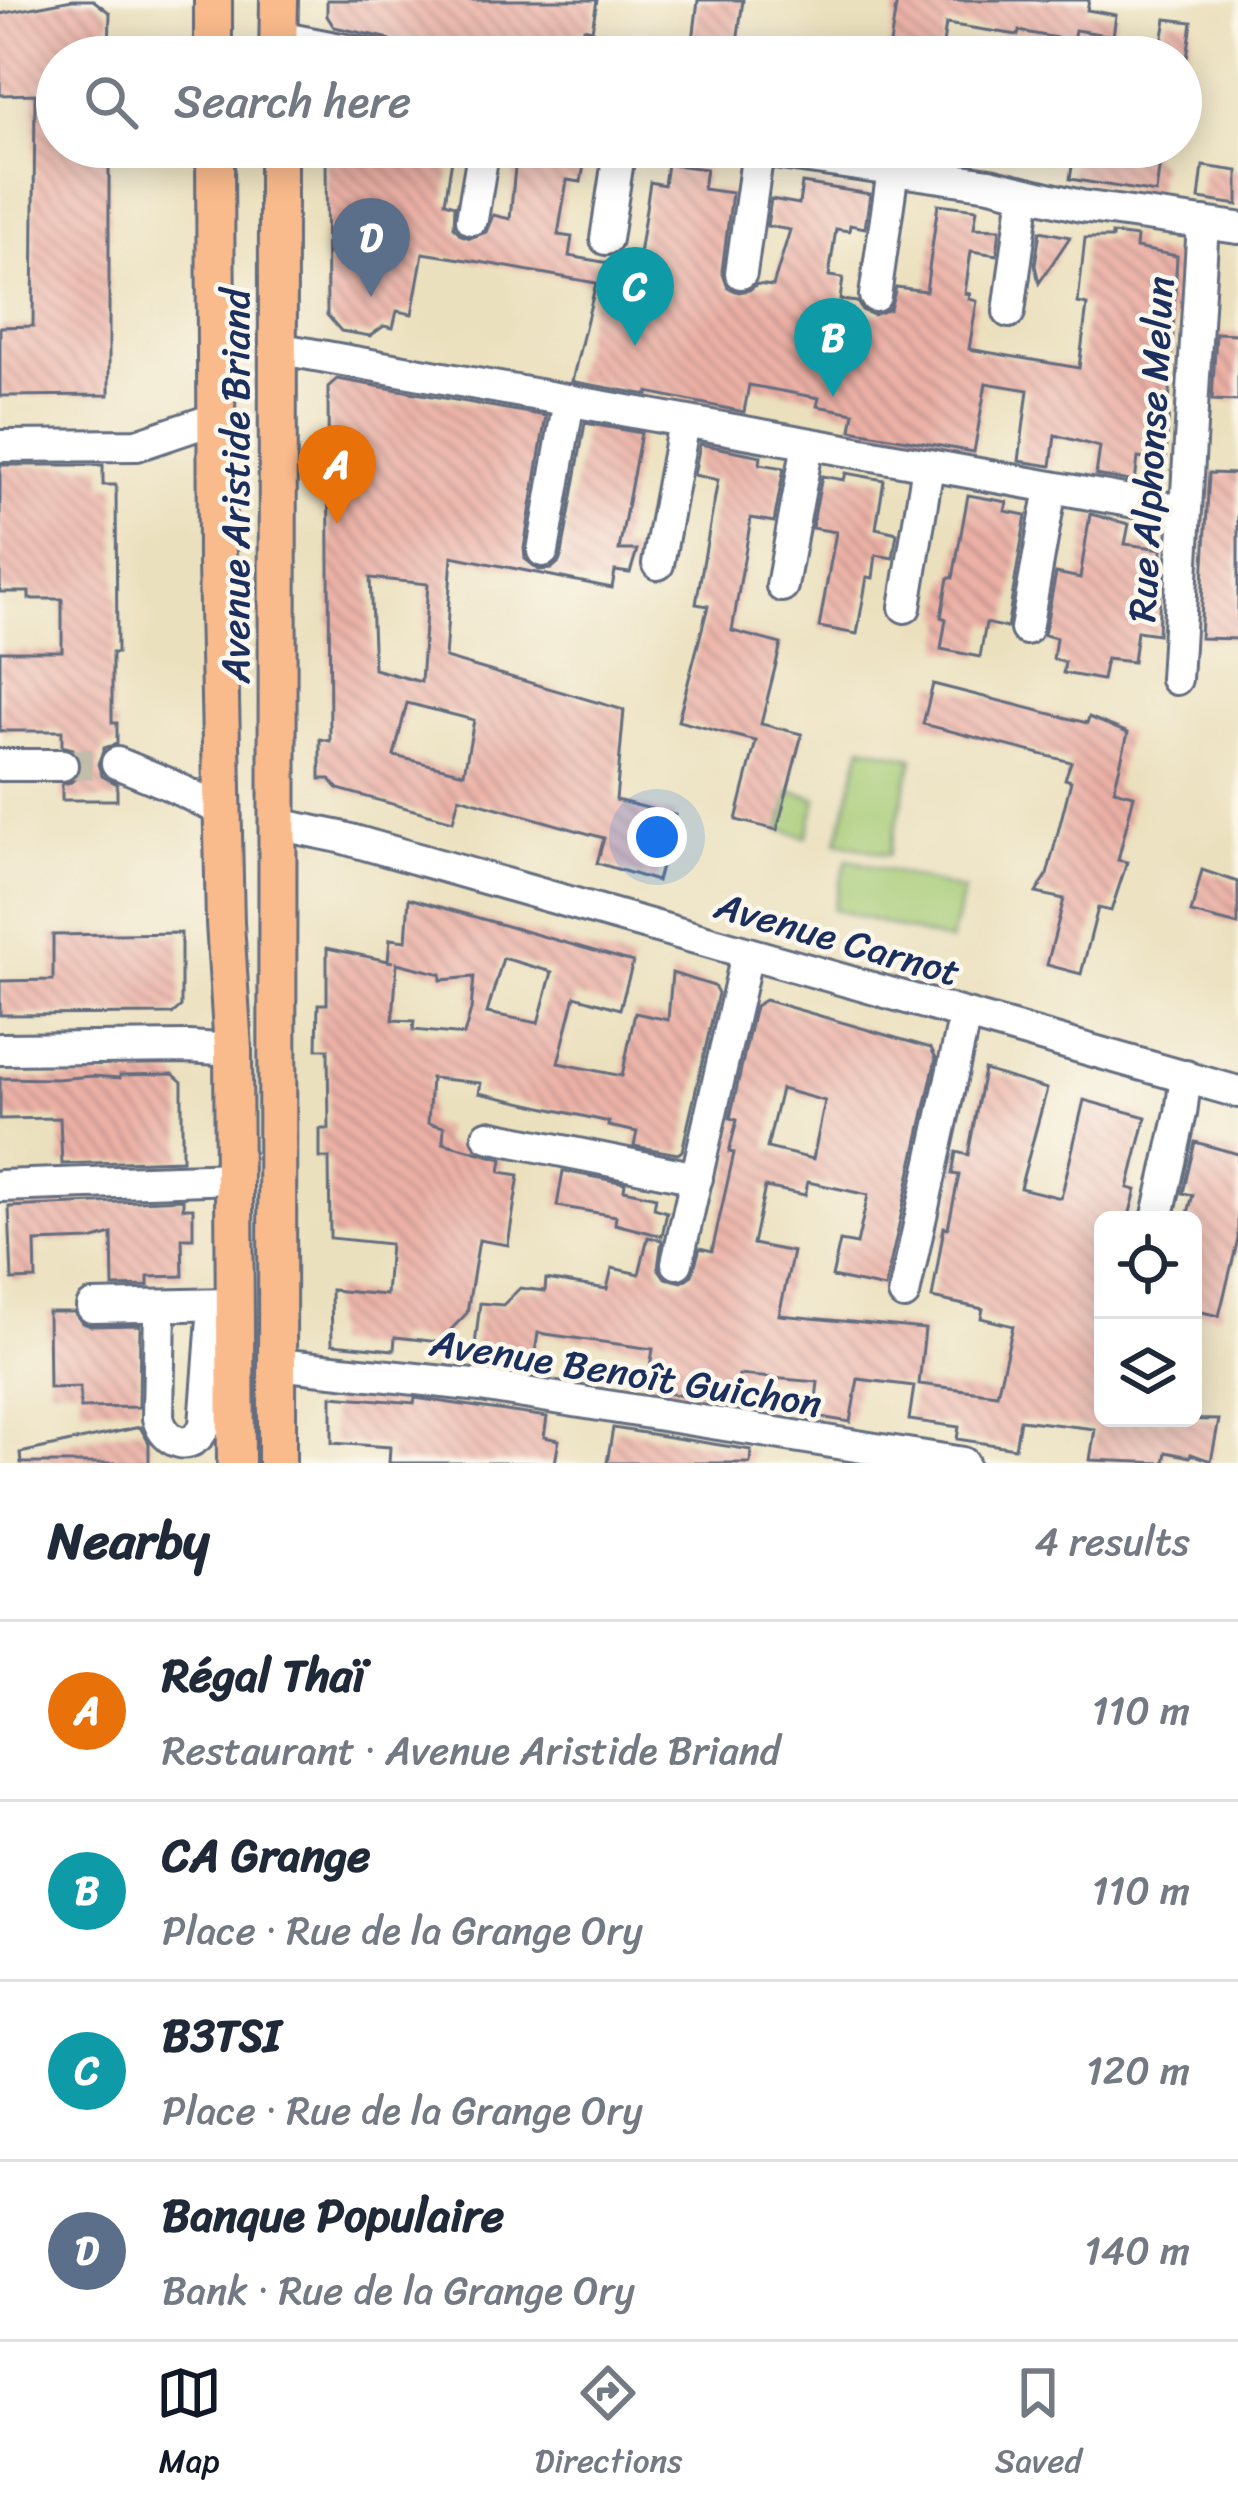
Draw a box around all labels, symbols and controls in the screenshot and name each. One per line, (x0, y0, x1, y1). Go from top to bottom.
search box (36, 36, 1202, 168)
text: Search here (174, 62, 411, 142)
icon: search (78, 69, 144, 135)
pin: D (332, 198, 410, 297)
pin: C (596, 247, 674, 346)
street label: Rue Alphonse Melun (1107, 275, 1194, 624)
street label: Avenue Aristide Briand (201, 286, 270, 684)
pin: B (794, 298, 872, 397)
pin: A (298, 425, 376, 524)
your location (627, 807, 687, 867)
street label: Avenue Carnot (706, 870, 969, 1006)
map controls (1094, 1211, 1202, 1427)
button: locate (1094, 1211, 1202, 1319)
street label: Avenue Benoît Guichon (424, 1307, 827, 1438)
button: layers (1094, 1319, 1202, 1427)
text: Nearby (48, 1496, 209, 1586)
text: 4 results (1035, 1507, 1190, 1576)
text: Régal Thaï (162, 1636, 365, 1716)
text: A (74, 1676, 100, 1745)
text: 110 m (1092, 1676, 1190, 1745)
text: Restaurant · Avenue Aristide Briand (162, 1716, 780, 1785)
text: CA Grange (162, 1816, 371, 1896)
text: B (75, 1856, 99, 1925)
text: 110 m (1092, 1856, 1190, 1925)
text: Place · Rue de la Grange Ory (162, 1896, 643, 1965)
text: B3TSI (162, 1996, 281, 2076)
text: C (75, 2036, 99, 2105)
text: 120 m (1086, 2036, 1190, 2105)
text: Place · Rue de la Grange Ory (162, 2076, 643, 2145)
text: Banque Populaire (162, 2176, 504, 2256)
text: D (75, 2216, 99, 2285)
text: 140 m (1084, 2216, 1190, 2285)
text: Bank · Rue de la Grange Ory (162, 2256, 635, 2325)
tab: Map (156, 2360, 222, 2490)
tab: Directions (535, 2360, 682, 2490)
tab: Saved (995, 2360, 1082, 2490)

